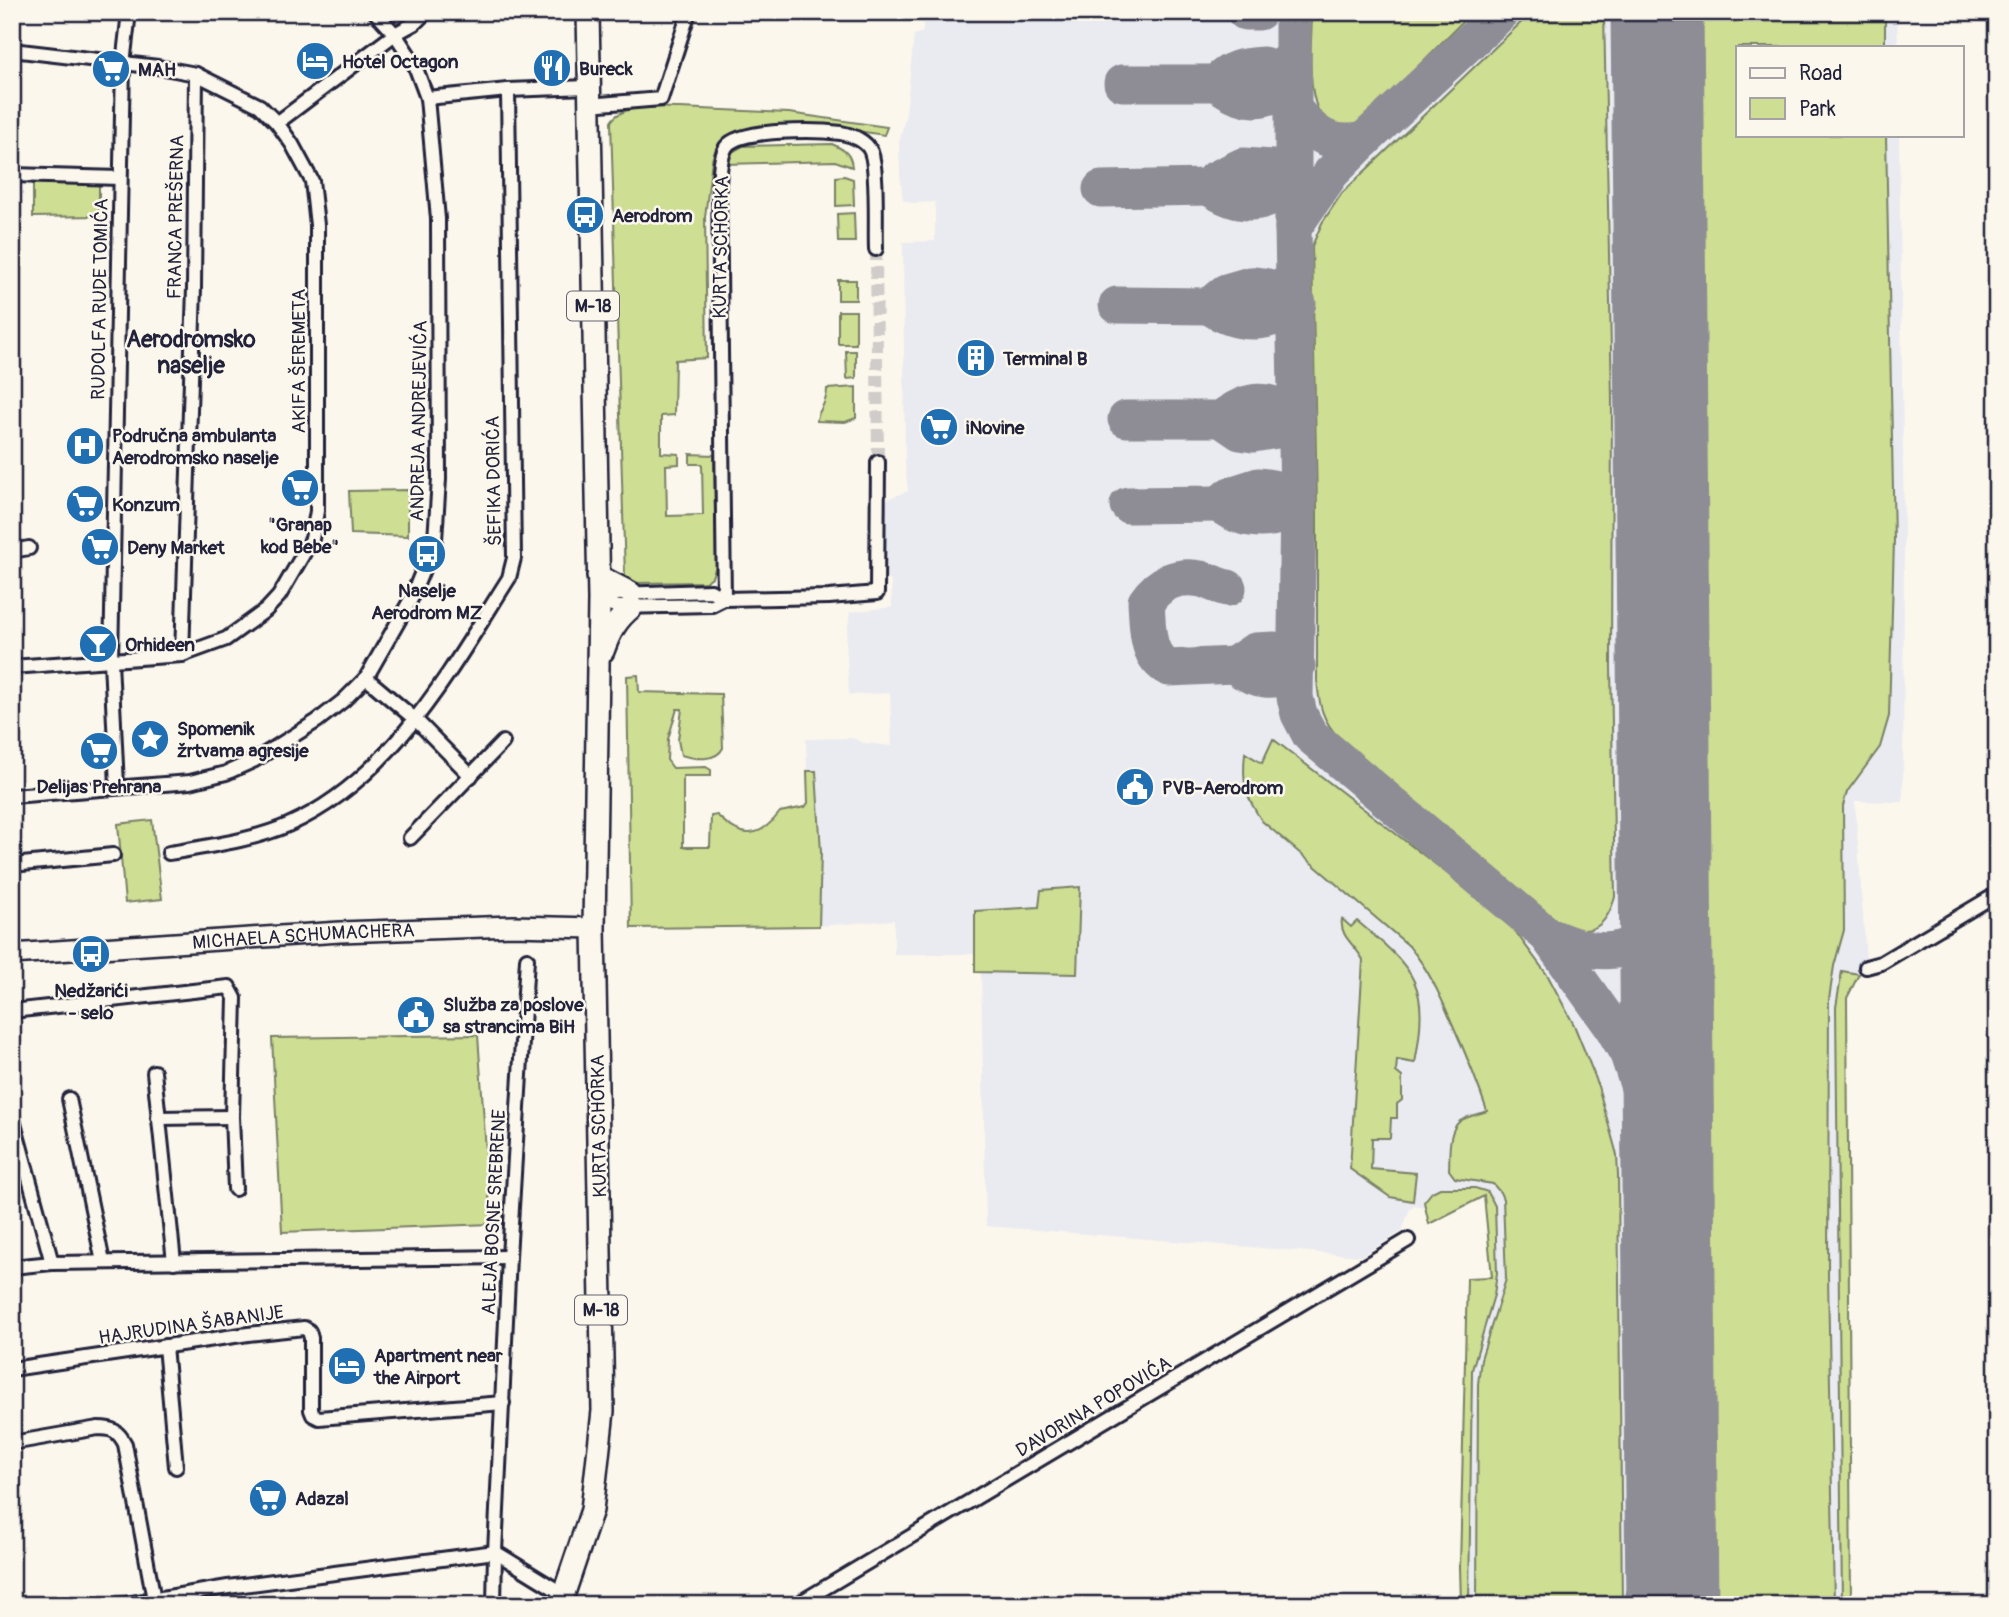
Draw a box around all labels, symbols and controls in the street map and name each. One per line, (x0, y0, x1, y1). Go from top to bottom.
hotel icon: Hotel Octagon (294, 40, 336, 82)
legend (1736, 46, 1964, 136)
restaurant icon: Bureck (531, 47, 573, 89)
supermarket icon: MAH (90, 48, 132, 90)
place label: Hotel Octagon (342, 50, 459, 74)
place label: Bureck (579, 57, 634, 81)
place label: MAH (138, 58, 176, 82)
text: Road (1799, 60, 1843, 87)
text: Park (1799, 96, 1836, 123)
street label: FRANCA PREŠERNA (163, 135, 189, 299)
street label: KURTA SCHORKA (708, 175, 734, 319)
bus stop icon: Aerodrom (564, 194, 606, 236)
street label: RUDOLFA RUDE TOMIĆA (86, 198, 114, 400)
place label: Aerodrom (612, 204, 693, 228)
street label: AKIFA ŠEREMETA (287, 289, 311, 433)
road number: M-18 (567, 292, 619, 320)
street label: ANDREJA ANDREJEVIĆA (405, 320, 433, 522)
district label: Aerodromsko naselje (126, 325, 256, 380)
building icon: Terminal B (955, 337, 997, 379)
place label: Terminal B (1002, 347, 1088, 371)
supermarket icon: iNovine (918, 406, 960, 448)
street label: ŠEFIKA DORIĆA (481, 416, 507, 546)
place label: iNovine (966, 416, 1025, 440)
place label: Područna ambulanta Aerodromsko naselje (112, 424, 279, 470)
hospital icon: Područna ambulanta Aerodromsko naselje (64, 425, 106, 467)
supermarket icon: "Granap kod Bebe" (279, 467, 321, 509)
supermarket icon: Konzum (64, 483, 106, 525)
place label: Konzum (112, 493, 180, 517)
place label: "Granap kod Bebe" (260, 513, 339, 559)
supermarket icon: Deny Market (79, 526, 121, 568)
bus stop icon: Naselje Aerodrom MZ (406, 533, 448, 575)
place label: Deny Market (127, 536, 226, 560)
place label: Naselje Aerodrom MZ (371, 579, 483, 625)
bar icon: Orhideen (77, 623, 119, 665)
place label: Orhideen (125, 633, 195, 657)
place label: Spomenik žrtvama agresije (177, 717, 309, 763)
place icon: Spomenik žrtvama agresije (129, 718, 171, 760)
supermarket icon: Delijas Prehrana (78, 730, 120, 772)
public building icon: PVB-Aerodrom (1114, 766, 1156, 808)
place label: Delijas Prehrana (37, 775, 162, 799)
place label: PVB-Aerodrom (1162, 776, 1283, 800)
street label: MICHAELA SCHUMACHERA (192, 918, 415, 955)
bus stop icon: Nedžarići - selo (70, 933, 112, 975)
place label: Nedžarići - selo (54, 979, 128, 1025)
place label: Služba za poslove sa strancima BiH (443, 993, 584, 1039)
public building icon: Služba za poslove sa strancima BiH (395, 994, 437, 1036)
street label: KURTA SCHORKA (586, 1054, 612, 1198)
street label: ALEJA BOSNE SREBRENE (477, 1108, 511, 1316)
road number: M-18 (575, 1296, 627, 1324)
street label: HAJRUDINA ŠABANIJE (97, 1300, 285, 1350)
place label: Apartment near the Airport (373, 1344, 503, 1390)
hotel icon: Apartment near the Airport (326, 1345, 368, 1387)
street label: DAVORINA POPOVIĆA (1011, 1351, 1176, 1463)
supermarket icon: Adazal (247, 1477, 289, 1519)
place label: Adazal (295, 1487, 349, 1511)

